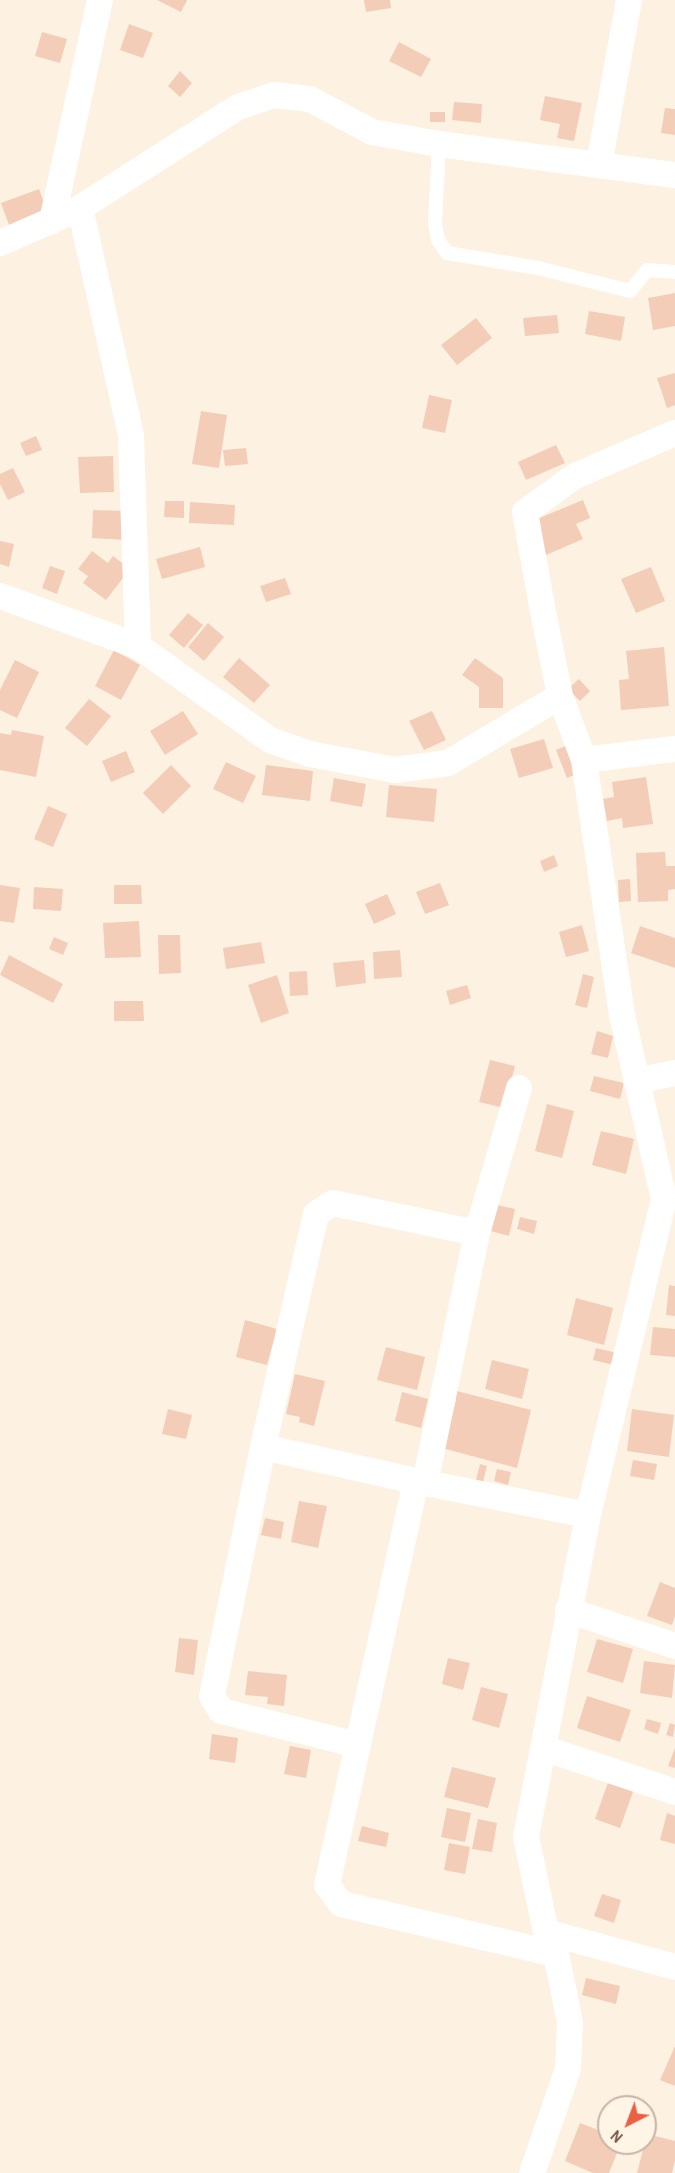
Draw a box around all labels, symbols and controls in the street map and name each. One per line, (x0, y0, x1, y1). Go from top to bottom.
north arrow (597, 2095, 657, 2155)
text: N (605, 2126, 627, 2148)

